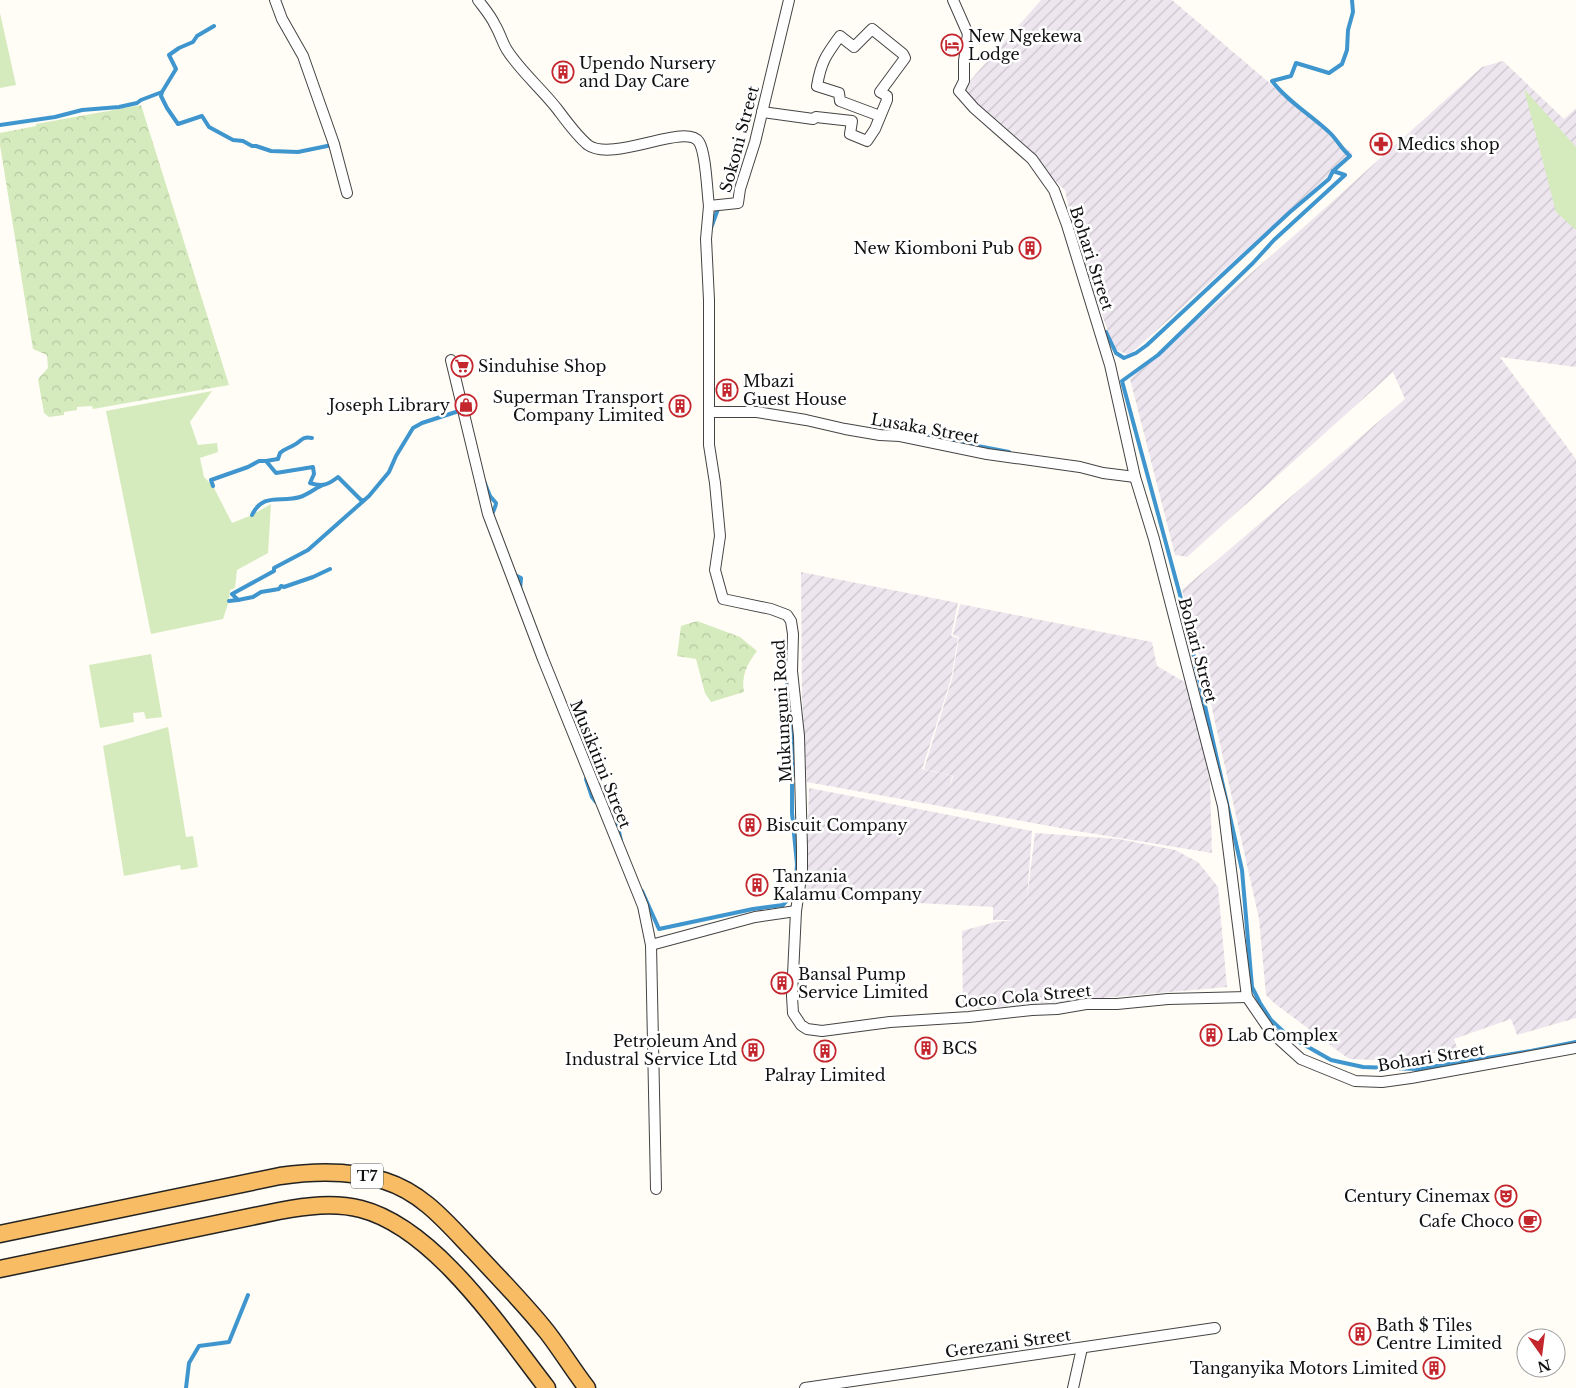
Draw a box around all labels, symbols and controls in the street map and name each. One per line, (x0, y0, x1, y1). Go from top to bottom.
place label: New Ngekewa Lodge (968, 26, 1082, 64)
hotel icon: New Ngekewa Lodge (940, 33, 964, 57)
place label: Upendo Nursery and Day Care (579, 53, 717, 91)
building icon: Upendo Nursery and Day Care (551, 60, 575, 84)
street label: Sokoni Street (715, 83, 763, 195)
pharmacy icon: Medics shop (1369, 132, 1393, 156)
place label: Medics shop (1397, 134, 1500, 154)
street label: Bohari Street (1066, 203, 1118, 313)
building icon: New Kiomboni Pub (1018, 236, 1042, 260)
place label: New Kiomboni Pub (854, 238, 1014, 258)
supermarket icon: Sinduhise Shop (450, 354, 474, 378)
place label: Sinduhise Shop (478, 356, 607, 376)
place label: Mbazi Guest House (743, 371, 847, 409)
building icon: Mbazi Guest House (715, 378, 739, 402)
place label: Superman Transport Company Limited (493, 387, 664, 425)
shop icon: Joseph Library (454, 393, 478, 417)
building icon: Superman Transport Company Limited (668, 394, 692, 418)
place label: Joseph Library (327, 395, 451, 415)
street label: Lusaka Street (869, 409, 981, 447)
street label: Bohari Street (1174, 595, 1222, 705)
street label: Mukunguni Road (768, 639, 796, 783)
street label: Musikitini Street (566, 697, 636, 831)
building icon: Biscuit Company (738, 813, 762, 837)
place label: Biscuit Company (766, 815, 908, 835)
place label: Tanzania Kalamu Company (773, 866, 923, 904)
building icon: Tanzania Kalamu Company (745, 873, 769, 897)
place label: Bansal Pump Service Limited (798, 964, 929, 1002)
building icon: Bansal Pump Service Limited (770, 971, 794, 995)
street label: Coco Cola Street (954, 980, 1092, 1012)
building icon: Lab Complex (1199, 1023, 1223, 1047)
place label: Lab Complex (1227, 1025, 1338, 1045)
place label: Petroleum And Industral Service Ltd (565, 1031, 737, 1069)
building icon: BCS (914, 1036, 938, 1060)
building icon: Petroleum And Industral Service Ltd (741, 1038, 765, 1062)
place label: BCS (942, 1038, 977, 1058)
building icon: Palray Limited (813, 1039, 837, 1063)
street label: Bohari Street (1376, 1039, 1486, 1075)
place label: Palray Limited (764, 1065, 886, 1085)
road number: T7 (351, 1164, 383, 1188)
theatre icon: Century Cinemax (1494, 1184, 1518, 1208)
place label: Century Cinemax (1344, 1186, 1490, 1206)
cafe icon: Cafe Choco (1518, 1209, 1542, 1233)
place label: Cafe Choco (1419, 1211, 1514, 1231)
place label: Bath $ Tiles Centre Limited (1376, 1315, 1502, 1353)
building icon: Bath $ Tiles Centre Limited (1348, 1322, 1372, 1346)
street label: Gerezani Street (944, 1324, 1072, 1362)
north arrow (1516, 1328, 1566, 1378)
text: N (1536, 1355, 1553, 1376)
building icon: Tanganyika Motors Limited (1422, 1356, 1446, 1380)
place label: Tanganyika Motors Limited (1190, 1358, 1418, 1378)

